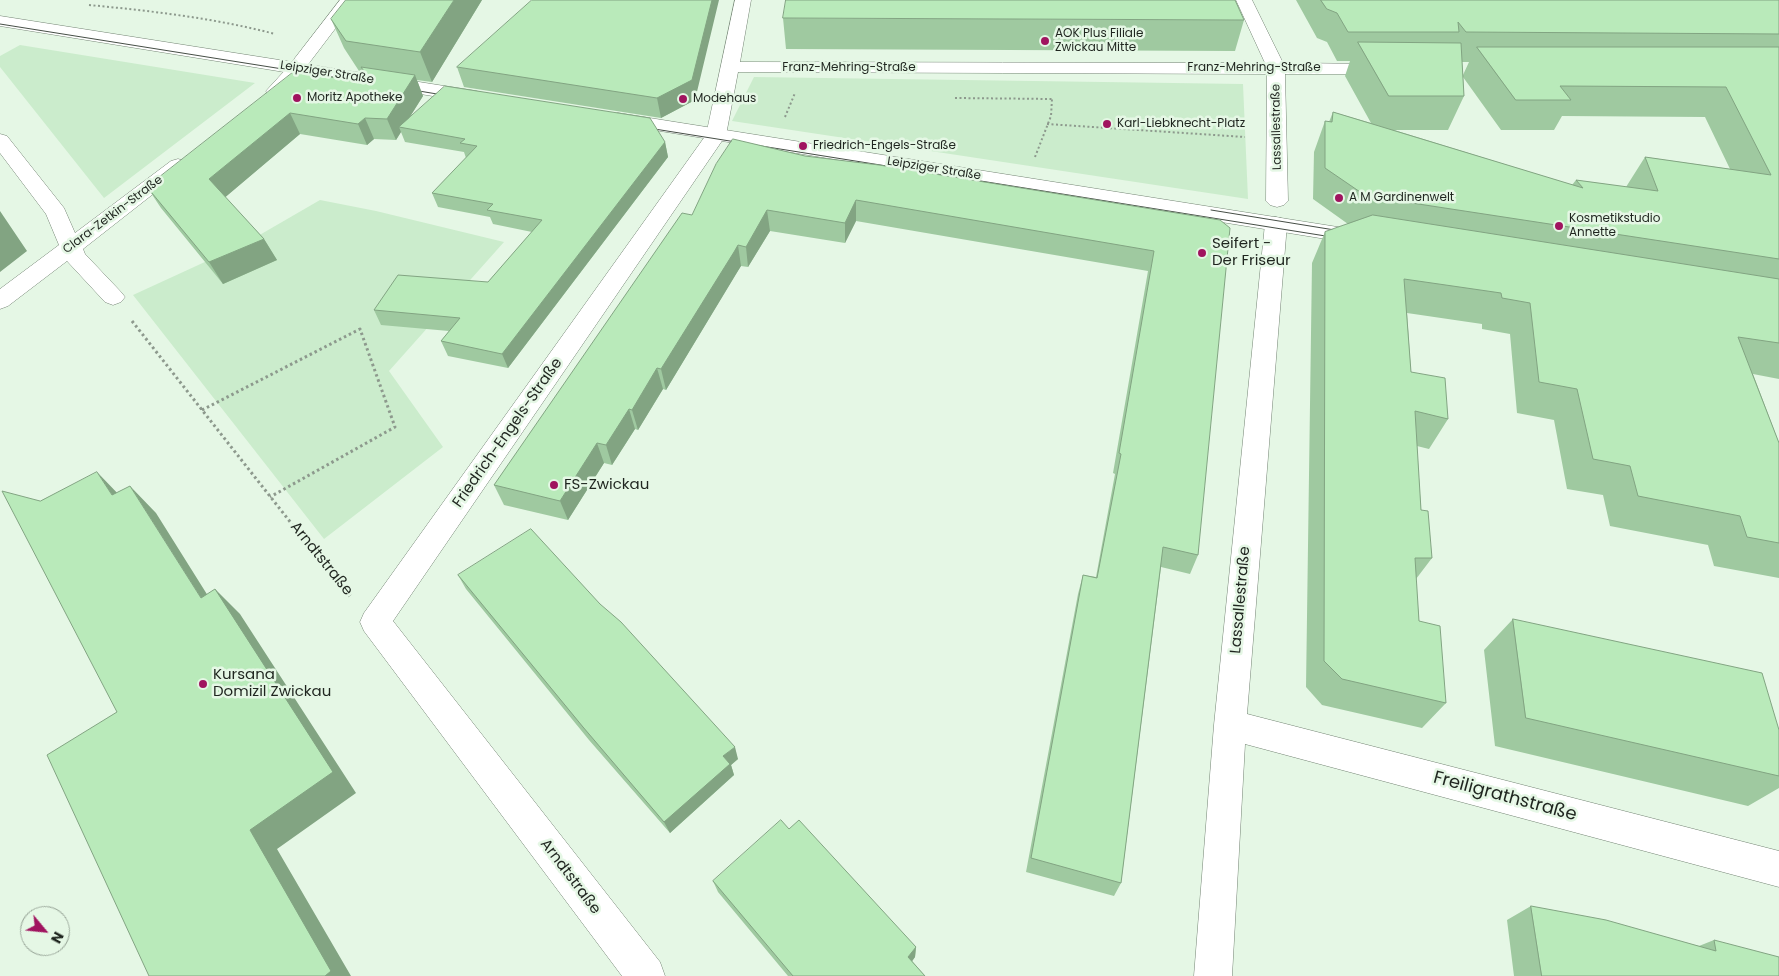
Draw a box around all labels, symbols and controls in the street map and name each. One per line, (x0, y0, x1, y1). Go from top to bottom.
place label: AOK Plus Filiale Zwickau Mitte (1055, 27, 1143, 55)
marker: AOK Plus Filiale Zwickau Mitte (1039, 35, 1051, 47)
street label: Leipziger Straße (279, 58, 375, 88)
street label: Franz-Mehring-Straße (782, 61, 916, 75)
street label: Franz-Mehring-Straße (1187, 61, 1321, 75)
street label: Lassallestraße (1269, 84, 1285, 170)
place label: Moritz Apotheke (307, 91, 402, 105)
marker: Moritz Apotheke (291, 92, 303, 104)
place label: Modehaus (693, 92, 756, 106)
marker: Modehaus (677, 93, 689, 105)
place label: Karl-Liebknecht-Platz (1117, 117, 1245, 131)
marker: Karl-Liebknecht-Platz (1101, 118, 1113, 130)
place label: Friedrich-Engels-Straße (813, 139, 956, 153)
marker: Friedrich-Engels-Straße (797, 140, 809, 152)
street label: Leipziger Straße (886, 154, 982, 184)
street label: Clara-Zetkin-Straße (60, 173, 166, 257)
place label: A M Gardinenwelt (1349, 191, 1454, 205)
marker: A M Gardinenwelt (1333, 192, 1345, 204)
place label: Kosmetikstudio Annette (1569, 212, 1660, 240)
marker: Kosmetikstudio Annette (1553, 220, 1565, 232)
place label: Seifert - Der Friseur (1212, 235, 1291, 270)
marker: Seifert - Der Friseur (1196, 247, 1208, 259)
street label: Friedrich-Engels-Straße (449, 355, 567, 511)
place label: FS-Zwickau (564, 476, 649, 494)
marker: FS-Zwickau (548, 479, 560, 491)
street label: Arndtstraße (286, 519, 356, 599)
street label: Lassallestraße (1227, 546, 1255, 654)
place label: Kursana Domizil Zwickau (213, 666, 331, 701)
marker: Kursana Domizil Zwickau (197, 678, 209, 690)
street label: Freiligrathstraße (1431, 767, 1579, 827)
street label: Arndtstraße (536, 836, 604, 918)
north arrow (20, 906, 70, 956)
text: N (46, 928, 69, 947)

